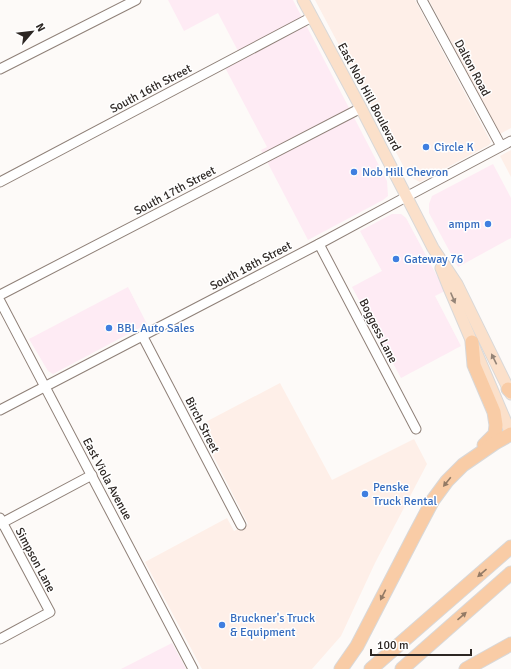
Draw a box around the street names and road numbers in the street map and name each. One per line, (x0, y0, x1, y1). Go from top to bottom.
street label: Dalton Road (451, 37, 493, 99)
street label: East Nob Hill Boulevard (334, 40, 404, 154)
street label: South 16th Street (108, 61, 194, 117)
street label: South 17th Street (132, 163, 218, 219)
street label: South 18th Street (208, 238, 294, 294)
street label: Boggess Lane (355, 296, 401, 366)
street label: Birch Street (182, 395, 222, 455)
street label: East Viola Avenue (79, 435, 135, 523)
street label: Simpson Lane (12, 525, 58, 595)

